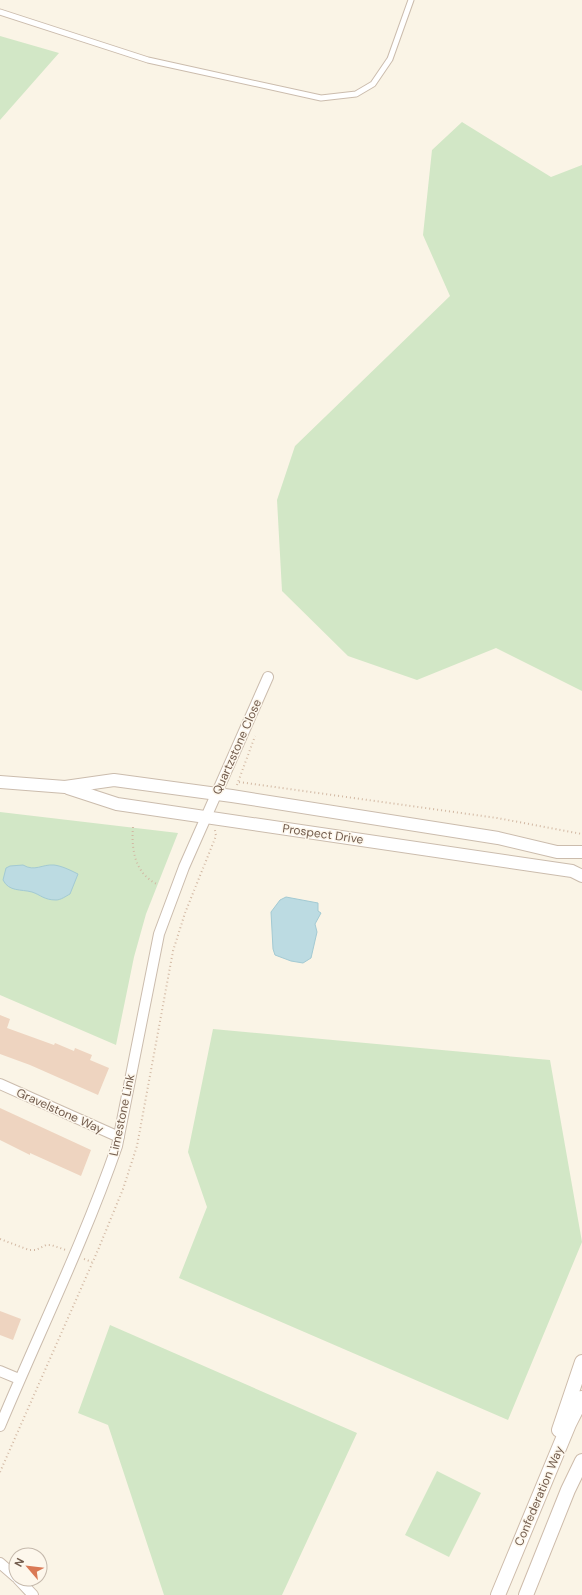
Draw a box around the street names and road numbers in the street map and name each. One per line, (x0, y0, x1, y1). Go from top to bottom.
street label: Quartzstone Close (209, 697, 265, 797)
street label: Prospect Drive (281, 820, 365, 848)
street label: Limestone Link (106, 1073, 138, 1157)
street label: Gravelstone Way (14, 1085, 106, 1137)
street label: Confederation Way (511, 1443, 567, 1548)

